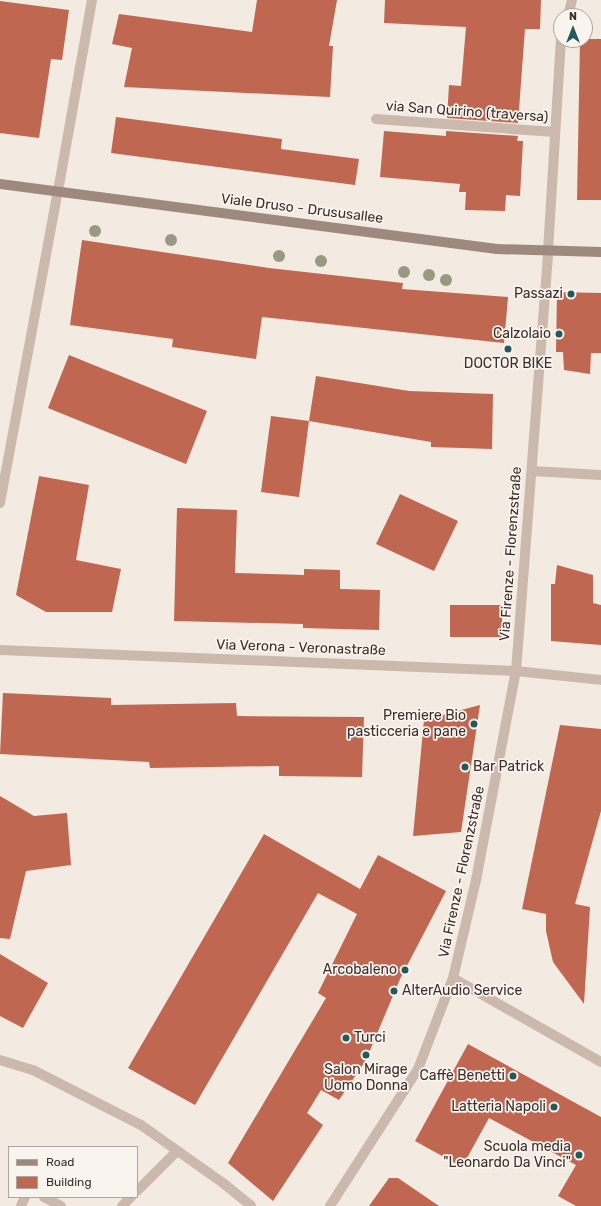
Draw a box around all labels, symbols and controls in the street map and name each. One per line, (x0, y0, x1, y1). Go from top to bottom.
north arrow (553, 8, 593, 48)
text: N (569, 10, 577, 23)
street label: via San Quirino (traversa) (385, 98, 549, 126)
street label: Viale Druso - Drususallee (220, 191, 384, 227)
place label: Passazi (514, 286, 563, 302)
marker: Passazi (566, 289, 576, 299)
place label: Calzolaio (493, 326, 551, 342)
marker: Calzolaio (554, 329, 564, 339)
marker: DOCTOR BIKE (503, 344, 513, 354)
place label: DOCTOR BIKE (464, 356, 552, 372)
street label: Via Firenze - Florenzstraße (497, 466, 525, 642)
street label: Via Verona - Veronastraße (216, 637, 386, 659)
place label: Premiere Bio pasticceria e pane (347, 708, 466, 740)
marker: Premiere Bio pasticceria e pane (469, 719, 479, 729)
place label: Bar Patrick (473, 759, 544, 775)
marker: Bar Patrick (460, 762, 470, 772)
street label: Via Firenze - Florenzstraße (436, 785, 488, 959)
place label: Arcobaleno (323, 962, 397, 978)
marker: Arcobaleno (400, 965, 410, 975)
place label: AlterAudio Service (402, 983, 522, 999)
marker: AlterAudio Service (389, 986, 399, 996)
place label: Turci (354, 1030, 386, 1046)
marker: Turci (341, 1033, 351, 1043)
marker: Salon Mirage Uomo Donna (361, 1050, 371, 1060)
place label: Salon Mirage Uomo Donna (324, 1062, 408, 1094)
place label: Caffè Benetti (419, 1068, 505, 1084)
marker: Caffè Benetti (508, 1071, 518, 1081)
place label: Latteria Napoli (451, 1099, 546, 1115)
marker: Latteria Napoli (549, 1102, 559, 1112)
place label: Scuola media "Leonardo Da Vinci" (443, 1139, 571, 1172)
legend (8, 1146, 138, 1198)
marker: Scuola media "Leonardo Da Vinci" (574, 1150, 584, 1160)
text: Road (46, 1155, 74, 1169)
text: Building (46, 1175, 92, 1189)

